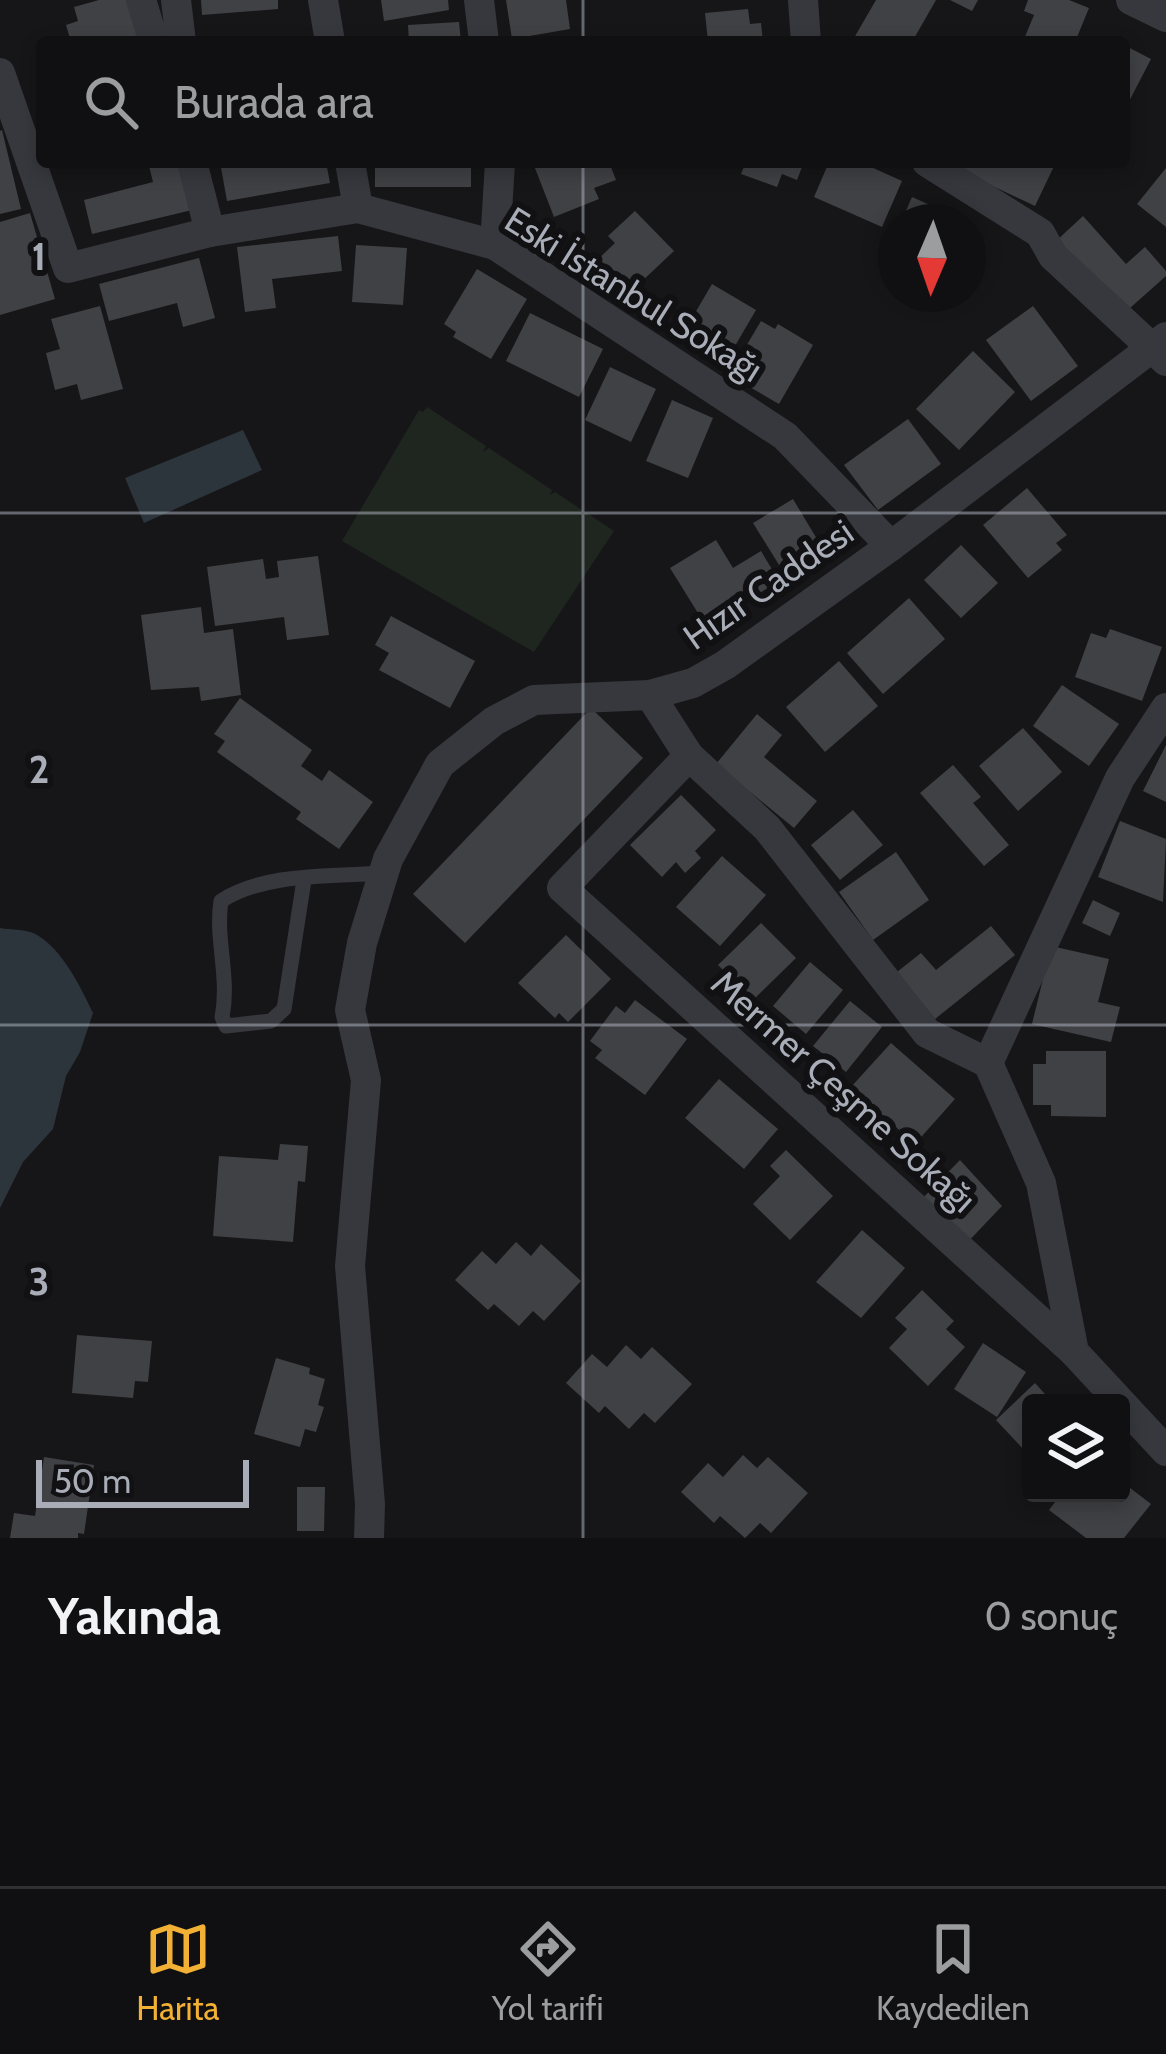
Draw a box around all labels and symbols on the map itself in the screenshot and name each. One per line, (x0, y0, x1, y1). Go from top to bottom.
street label: Eski İstanbul Sokağı (497, 197, 771, 391)
north arrow (878, 204, 986, 312)
text: 1 (32, 232, 46, 280)
street label: Hızır Caddesi (675, 509, 861, 659)
text: 2 (29, 745, 49, 793)
street label: Mermer Çeşme Sokağı (703, 961, 985, 1221)
text: 3 (28, 1257, 50, 1305)
scale bar (36, 1454, 249, 1507)

